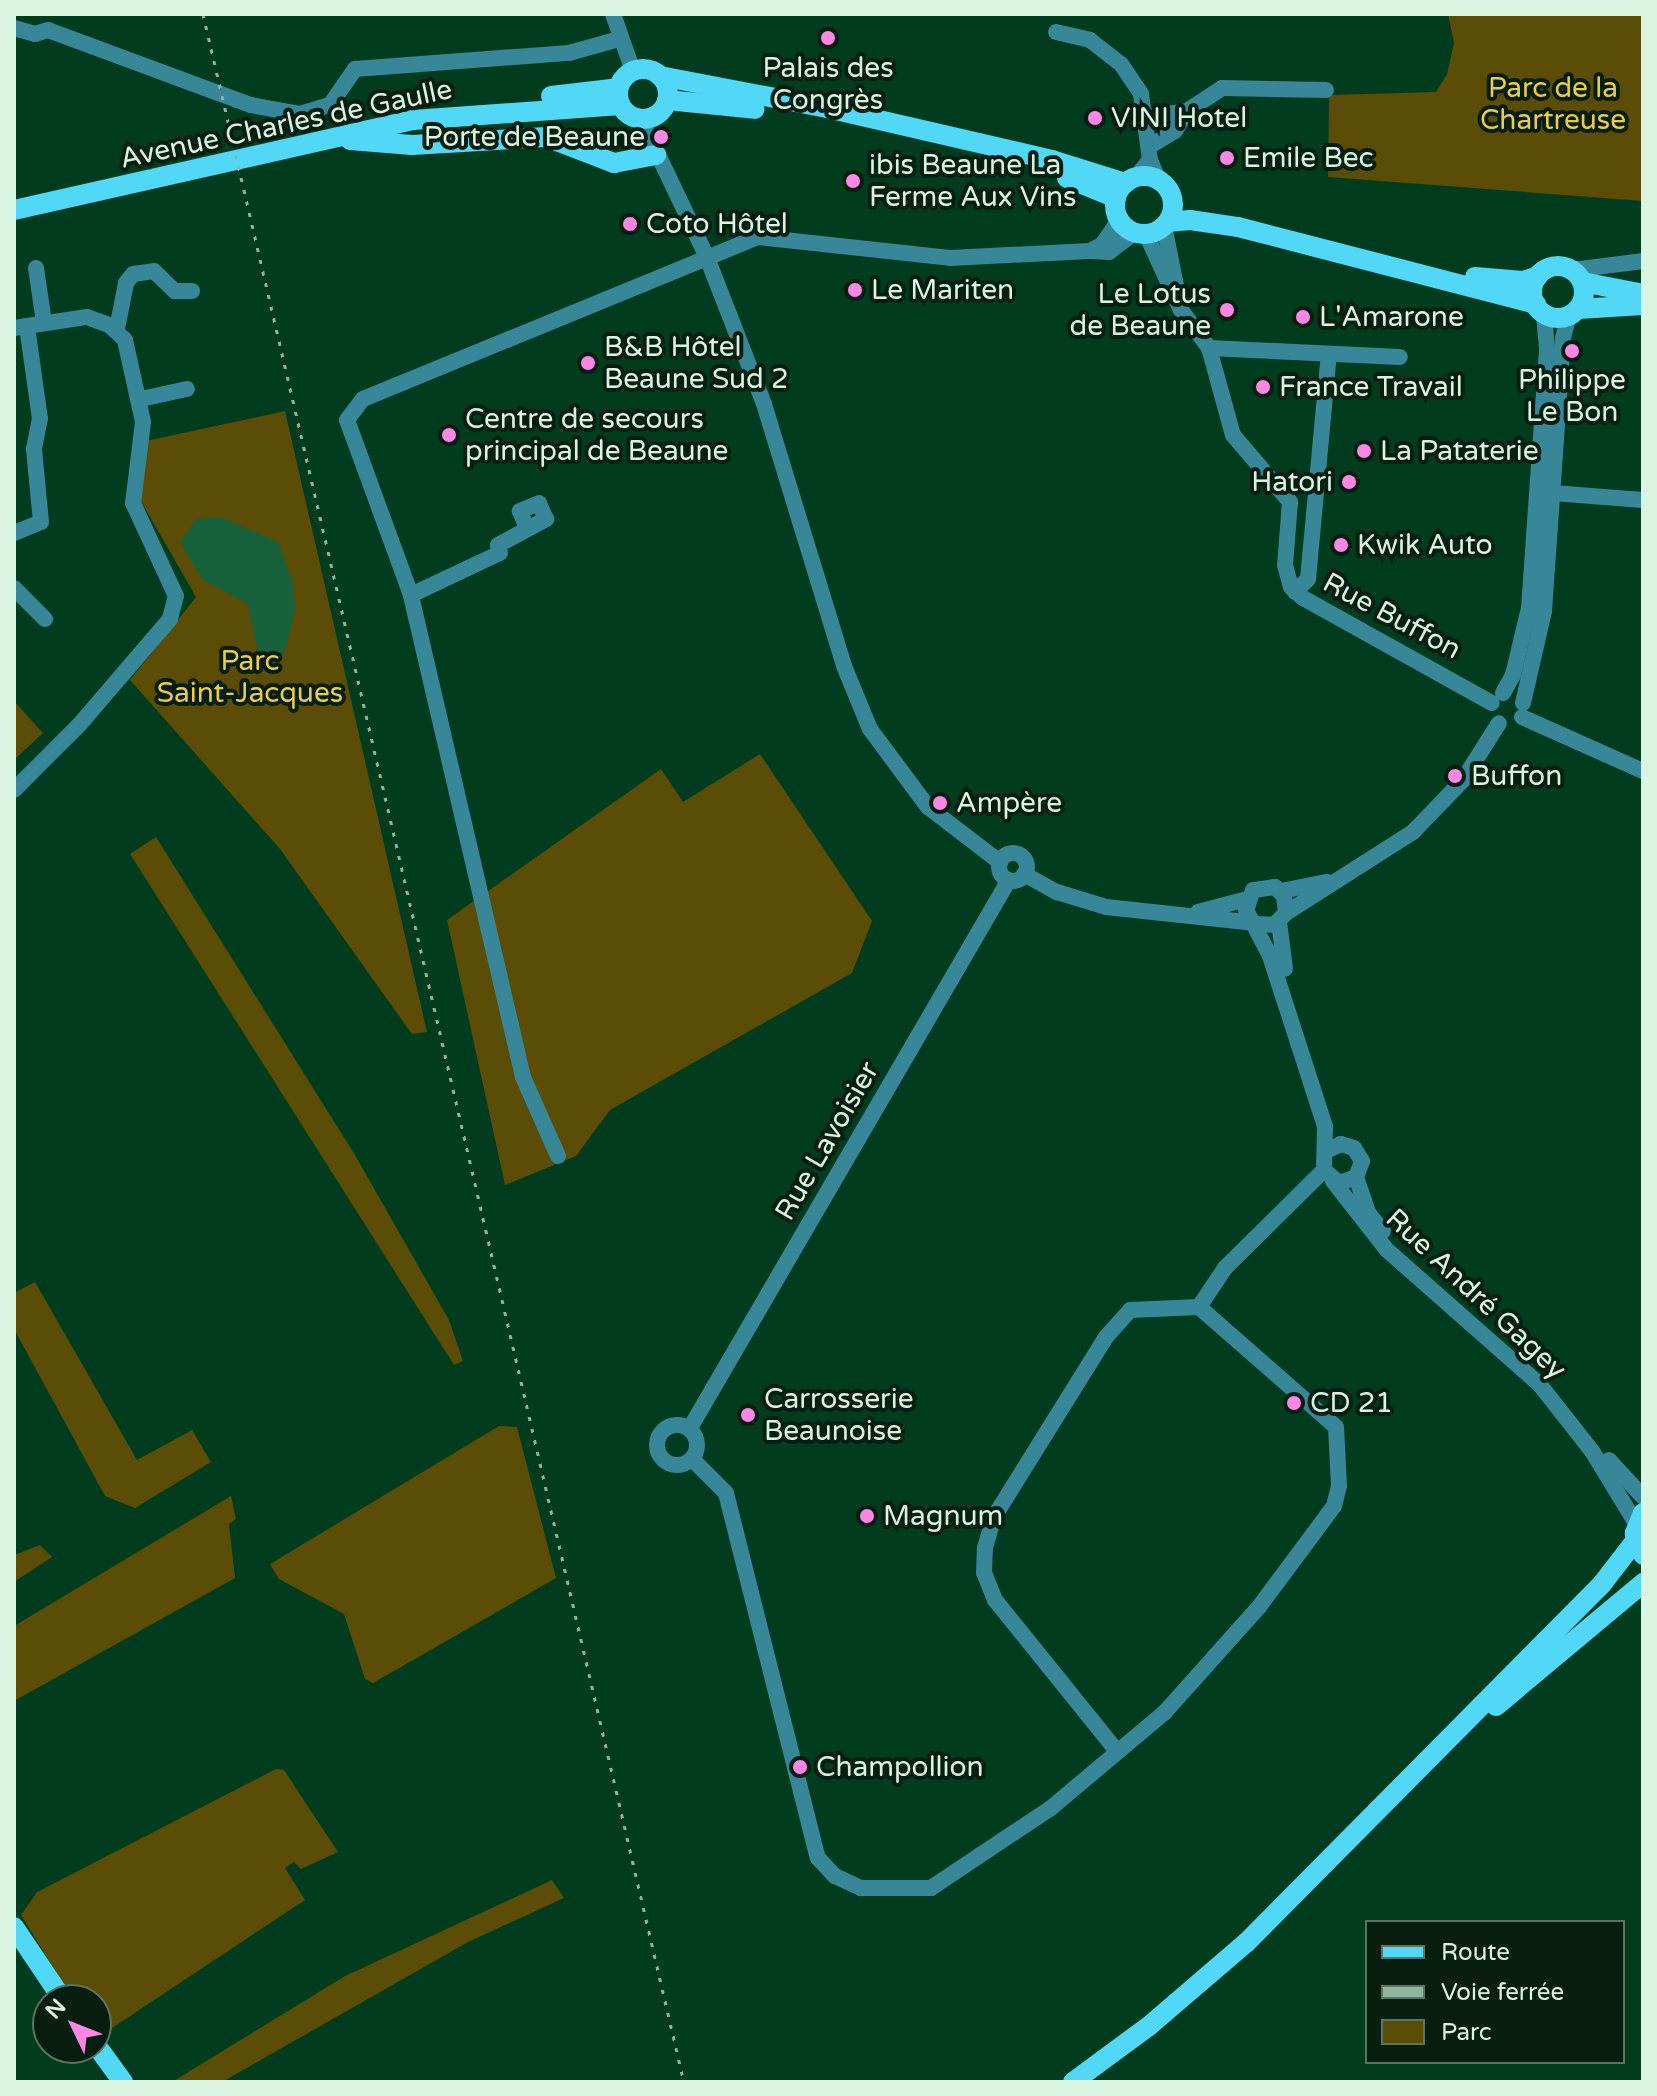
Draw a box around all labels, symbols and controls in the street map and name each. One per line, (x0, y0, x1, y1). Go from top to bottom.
marker: Palais des Congrès (819, 29, 837, 47)
place label: Palais des Congrès (762, 51, 894, 117)
park label: Parc de la Chartreuse (1480, 71, 1626, 137)
street label: Avenue Charles de Gaulle (117, 72, 455, 176)
place label: VINI Hotel (1111, 101, 1247, 135)
marker: VINI Hotel (1086, 109, 1104, 127)
place label: Porte de Beaune (424, 120, 645, 154)
marker: Porte de Beaune (652, 128, 670, 146)
place label: Emile Bec (1243, 141, 1373, 175)
place label: ibis Beaune La Ferme Aux Vins (869, 148, 1077, 214)
marker: Emile Bec (1218, 149, 1236, 167)
marker: ibis Beaune La Ferme Aux Vins (844, 172, 862, 190)
place label: Coto Hôtel (646, 207, 788, 241)
marker: Coto Hôtel (621, 215, 639, 233)
place label: Le Mariten (871, 273, 1014, 307)
place label: Le Lotus de Beaune (1070, 277, 1211, 343)
marker: Le Mariten (846, 281, 864, 299)
place label: L'Amarone (1319, 300, 1464, 334)
marker: Le Lotus de Beaune (1218, 301, 1236, 319)
marker: L'Amarone (1294, 308, 1312, 326)
place label: B&B Hôtel Beaune Sud 2 (604, 330, 789, 396)
marker: Philippe Le Bon (1563, 342, 1581, 360)
marker: B&B Hôtel Beaune Sud 2 (579, 354, 597, 372)
place label: Philippe Le Bon (1518, 363, 1626, 429)
place label: France Travail (1279, 370, 1463, 404)
marker: France Travail (1254, 378, 1272, 396)
place label: Centre de secours principal de Beaune (465, 402, 728, 468)
marker: Centre de secours principal de Beaune (440, 426, 458, 444)
place label: La Pataterie (1380, 434, 1539, 468)
marker: La Pataterie (1355, 442, 1373, 460)
place label: Hatori (1251, 465, 1333, 499)
marker: Hatori (1340, 473, 1358, 491)
place label: Kwik Auto (1357, 528, 1493, 562)
marker: Kwik Auto (1332, 536, 1350, 554)
street label: Rue Buffon (1317, 566, 1467, 666)
park label: Parc Saint-Jacques (157, 644, 343, 710)
place label: Buffon (1471, 759, 1562, 793)
marker: Buffon (1446, 767, 1464, 785)
place label: Ampère (956, 786, 1062, 820)
marker: Ampère (931, 794, 949, 812)
street label: Rue Lavoisier (768, 1056, 886, 1226)
street label: Rue André Gagey (1379, 1202, 1573, 1386)
place label: Carrosserie Beaunoise (764, 1382, 914, 1448)
place label: CD 21 (1310, 1386, 1393, 1420)
marker: CD 21 (1285, 1394, 1303, 1412)
marker: Carrosserie Beaunoise (739, 1406, 757, 1424)
place label: Magnum (883, 1499, 1003, 1533)
marker: Magnum (858, 1507, 876, 1525)
place label: Champollion (816, 1750, 984, 1784)
marker: Champollion (791, 1758, 809, 1776)
legend (1365, 1920, 1625, 2064)
text: Route (1441, 1938, 1510, 1967)
text: Voie ferrée (1441, 1978, 1564, 2007)
north arrow (32, 1984, 112, 2064)
text: N (40, 1994, 71, 2024)
text: Parc (1441, 2018, 1492, 2047)

